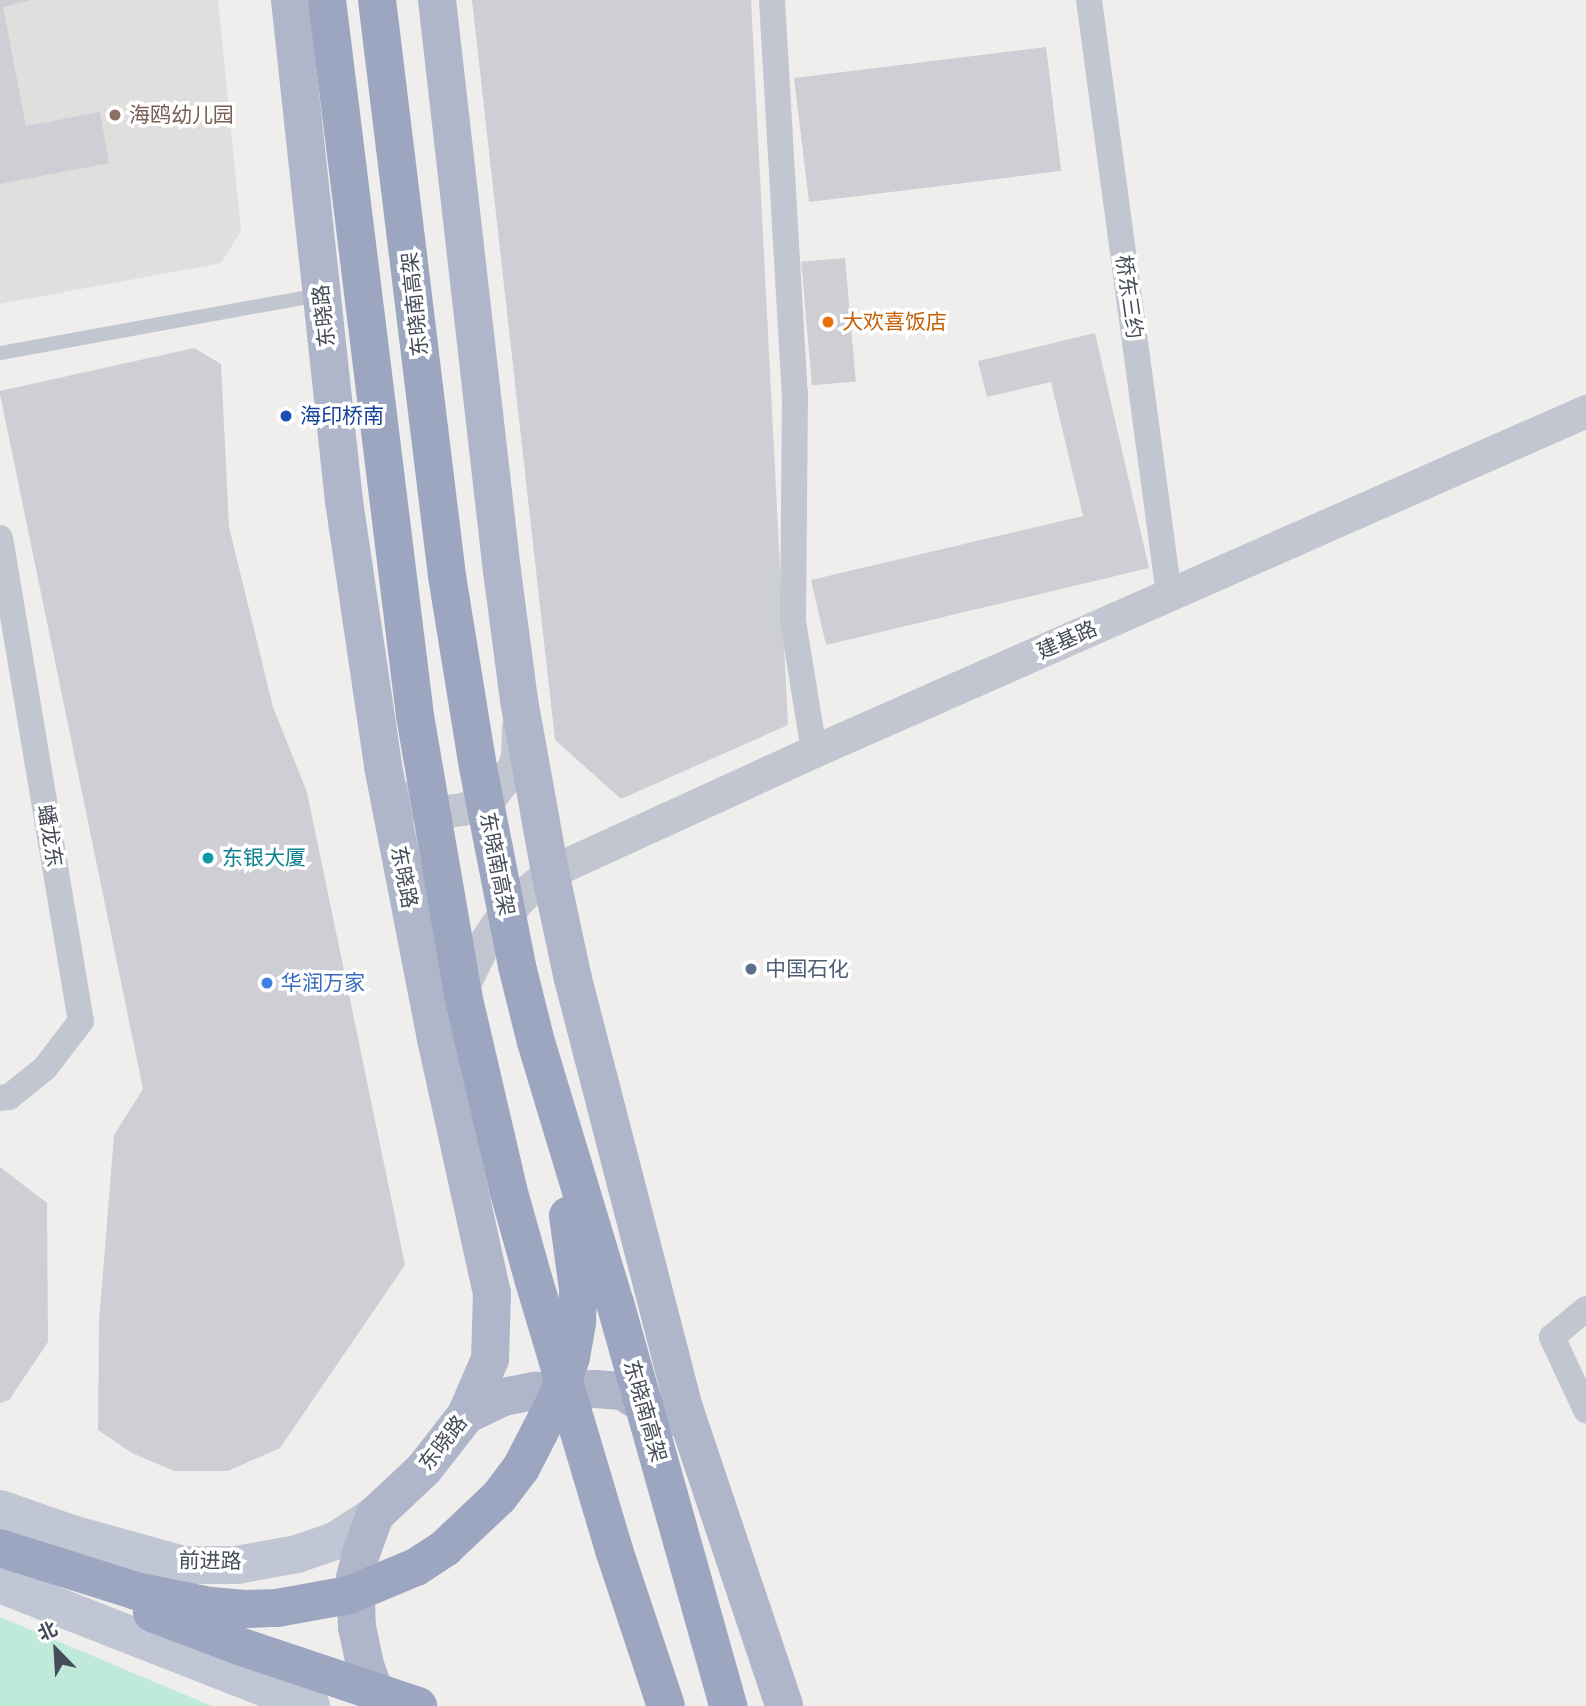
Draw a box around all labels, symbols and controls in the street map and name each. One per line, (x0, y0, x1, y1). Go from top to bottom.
place label: 海鸥幼儿园 (129, 102, 234, 128)
marker: 海鸥幼儿园 (107, 107, 123, 123)
street label: 东晓南高架 (397, 250, 433, 358)
street label: 桥东三约 (1111, 254, 1147, 340)
street label: 东晓路 (308, 283, 340, 349)
place label: 大欢喜饭店 (842, 309, 947, 335)
marker: 大欢喜饭店 (820, 314, 836, 330)
place label: 海印桥南 (300, 403, 384, 429)
marker: 海印桥南 (278, 408, 294, 424)
street label: 建基路 (1033, 616, 1101, 664)
street label: 蟠龙东 (33, 803, 67, 869)
street label: 东晓南高架 (475, 810, 519, 918)
street label: 东晓路 (386, 844, 422, 910)
place label: 东银大厦 (222, 845, 306, 871)
marker: 东银大厦 (200, 850, 216, 866)
place label: 中国石化 (765, 956, 849, 982)
marker: 中国石化 (743, 961, 759, 977)
place label: 华润万家 (281, 970, 365, 996)
marker: 华润万家 (259, 975, 275, 991)
street label: 东晓南高架 (618, 1357, 672, 1465)
street label: 东晓路 (414, 1410, 472, 1476)
street label: 前进路 (178, 1548, 242, 1574)
north arrow (21, 1615, 91, 1685)
text: 北 (34, 1617, 61, 1645)

